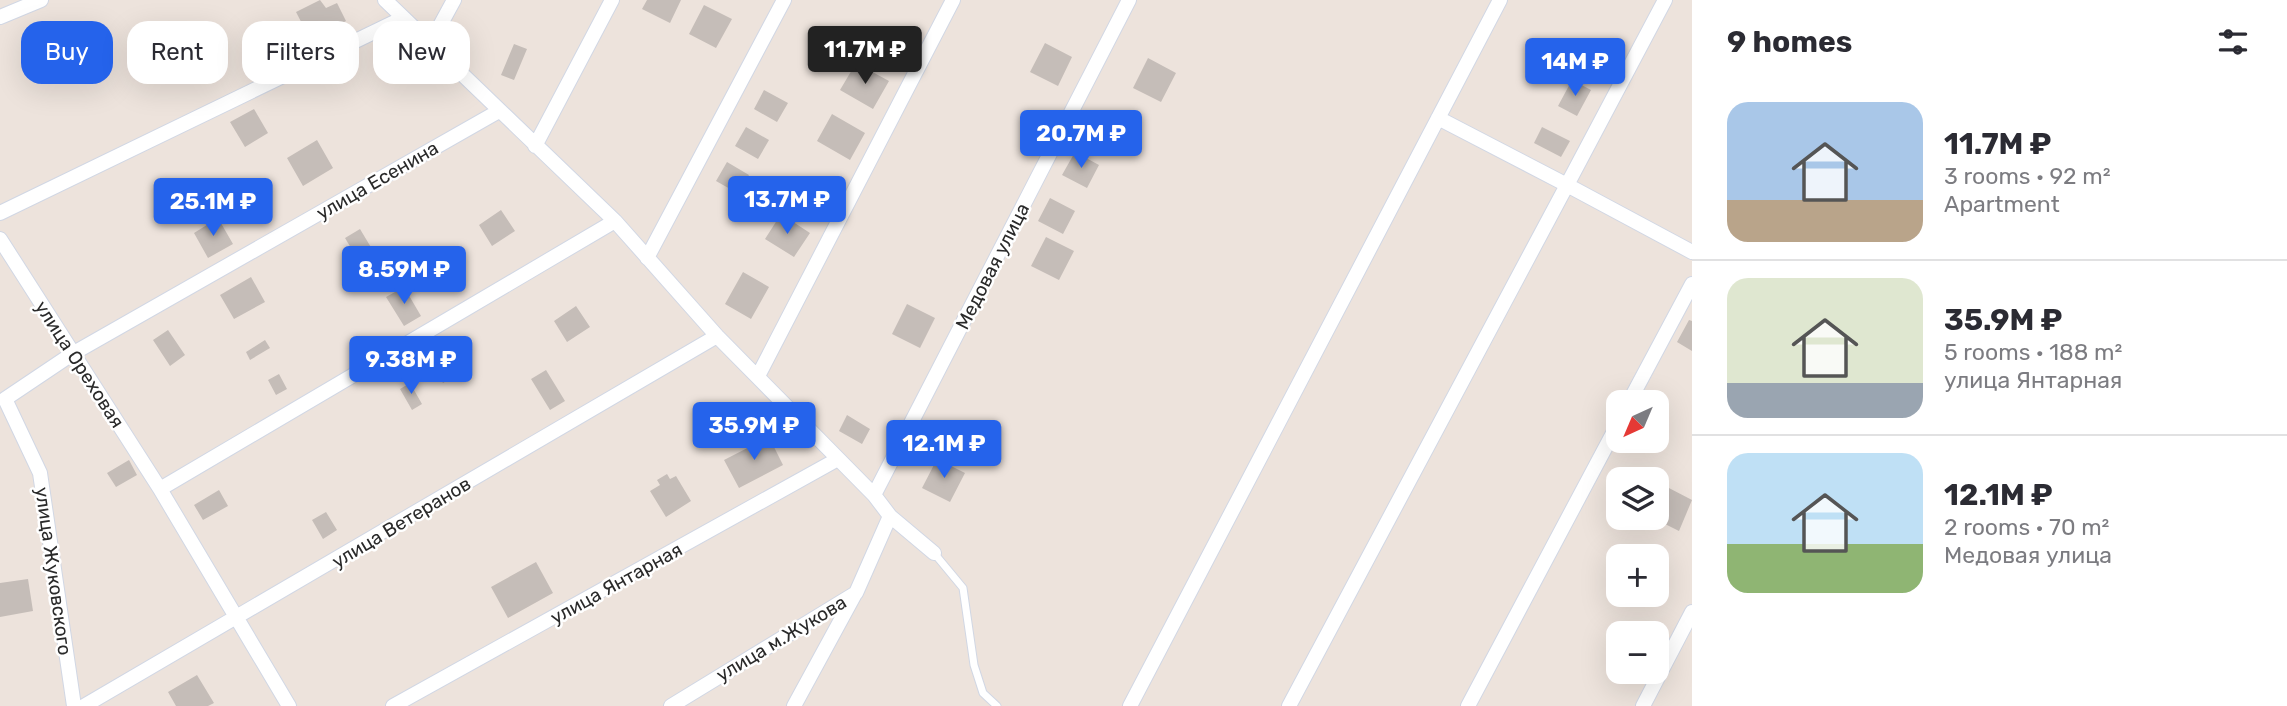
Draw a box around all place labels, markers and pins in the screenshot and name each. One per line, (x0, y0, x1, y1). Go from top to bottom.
pin: 11.7M ₽ (800, 27, 930, 86)
pin: 14M ₽ (1526, 38, 1624, 98)
pin: 20.7M ₽ (1016, 110, 1146, 170)
pin: 13.7M ₽ (722, 176, 852, 236)
pin: 25.1M ₽ (148, 178, 278, 238)
pin: 8.59M ₽ (339, 246, 469, 306)
pin: 9.38M ₽ (346, 336, 476, 396)
pin: 35.9M ₽ (689, 402, 819, 462)
pin: 12.1M ₽ (879, 420, 1009, 480)

